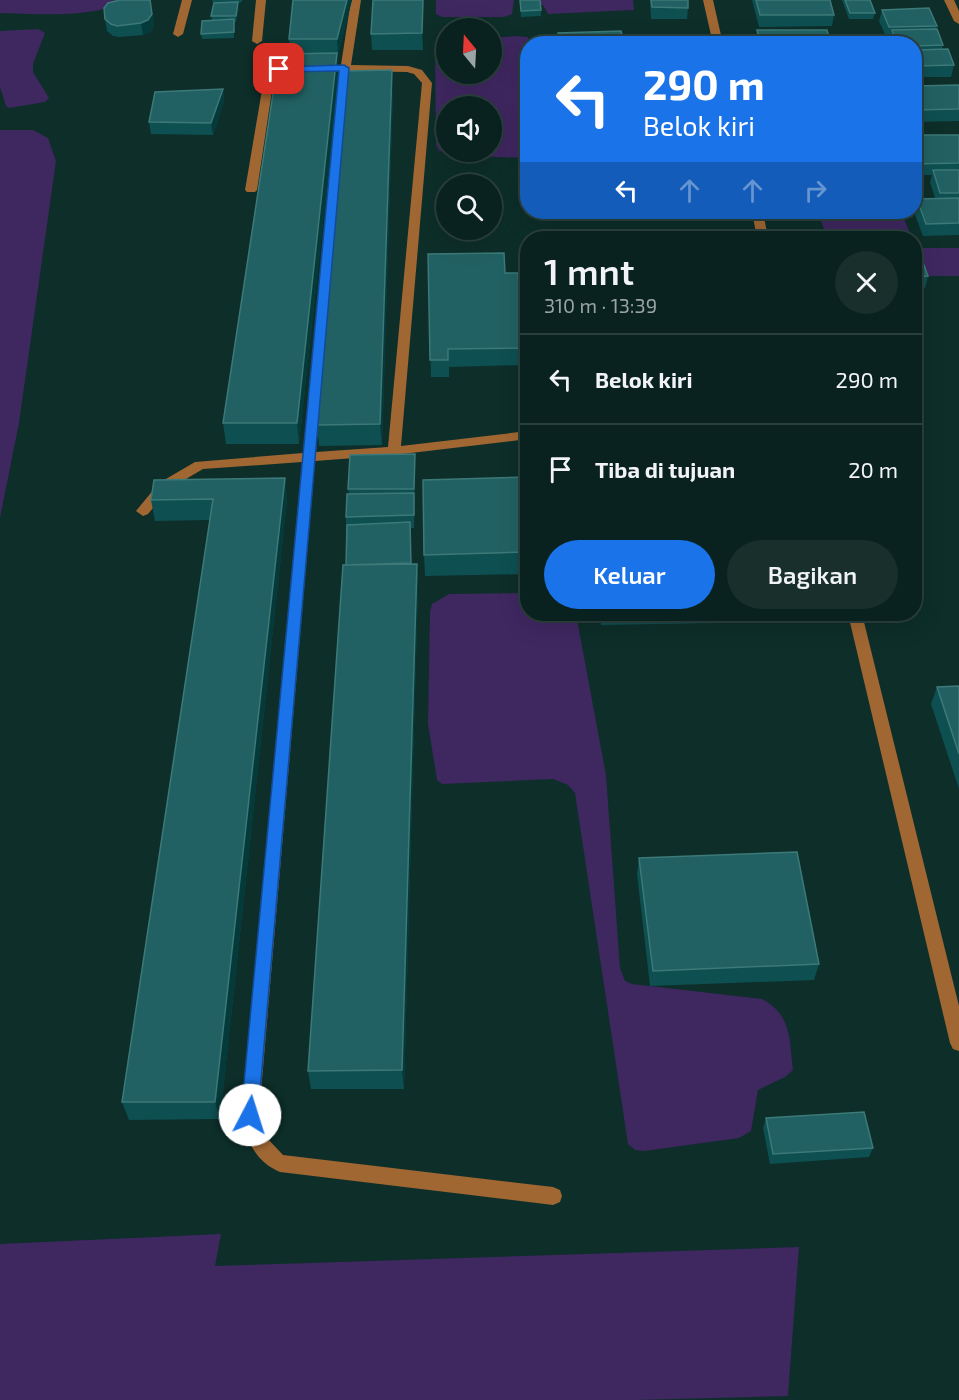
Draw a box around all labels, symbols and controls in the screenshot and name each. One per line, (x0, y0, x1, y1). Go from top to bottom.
north arrow (436, 18, 502, 84)
map controls (436, 18, 502, 240)
pin (253, 43, 304, 94)
icon: arrive (262, 52, 295, 85)
text: 290 m (643, 58, 765, 108)
icon: left (544, 60, 622, 138)
button: sound (436, 96, 502, 162)
text: Belok kiri (643, 109, 755, 141)
button: search (436, 174, 502, 240)
icon: left (610, 174, 643, 207)
icon: ahead (673, 174, 706, 207)
icon: ahead (736, 174, 769, 207)
icon: right (799, 174, 832, 207)
text: 1 mnt (544, 249, 634, 292)
button: close (835, 251, 898, 314)
text: 310 m · 13:39 (544, 293, 657, 317)
icon: left (544, 363, 577, 396)
text: Belok kiri (595, 366, 692, 392)
text: 290 m (836, 366, 898, 392)
icon: arrive (544, 453, 577, 486)
text: Tiba di tujuan (595, 456, 735, 482)
text: 20 m (848, 456, 898, 482)
button: Keluar (544, 540, 715, 609)
button: Bagikan (727, 540, 898, 609)
position arrow (218, 1083, 282, 1147)

